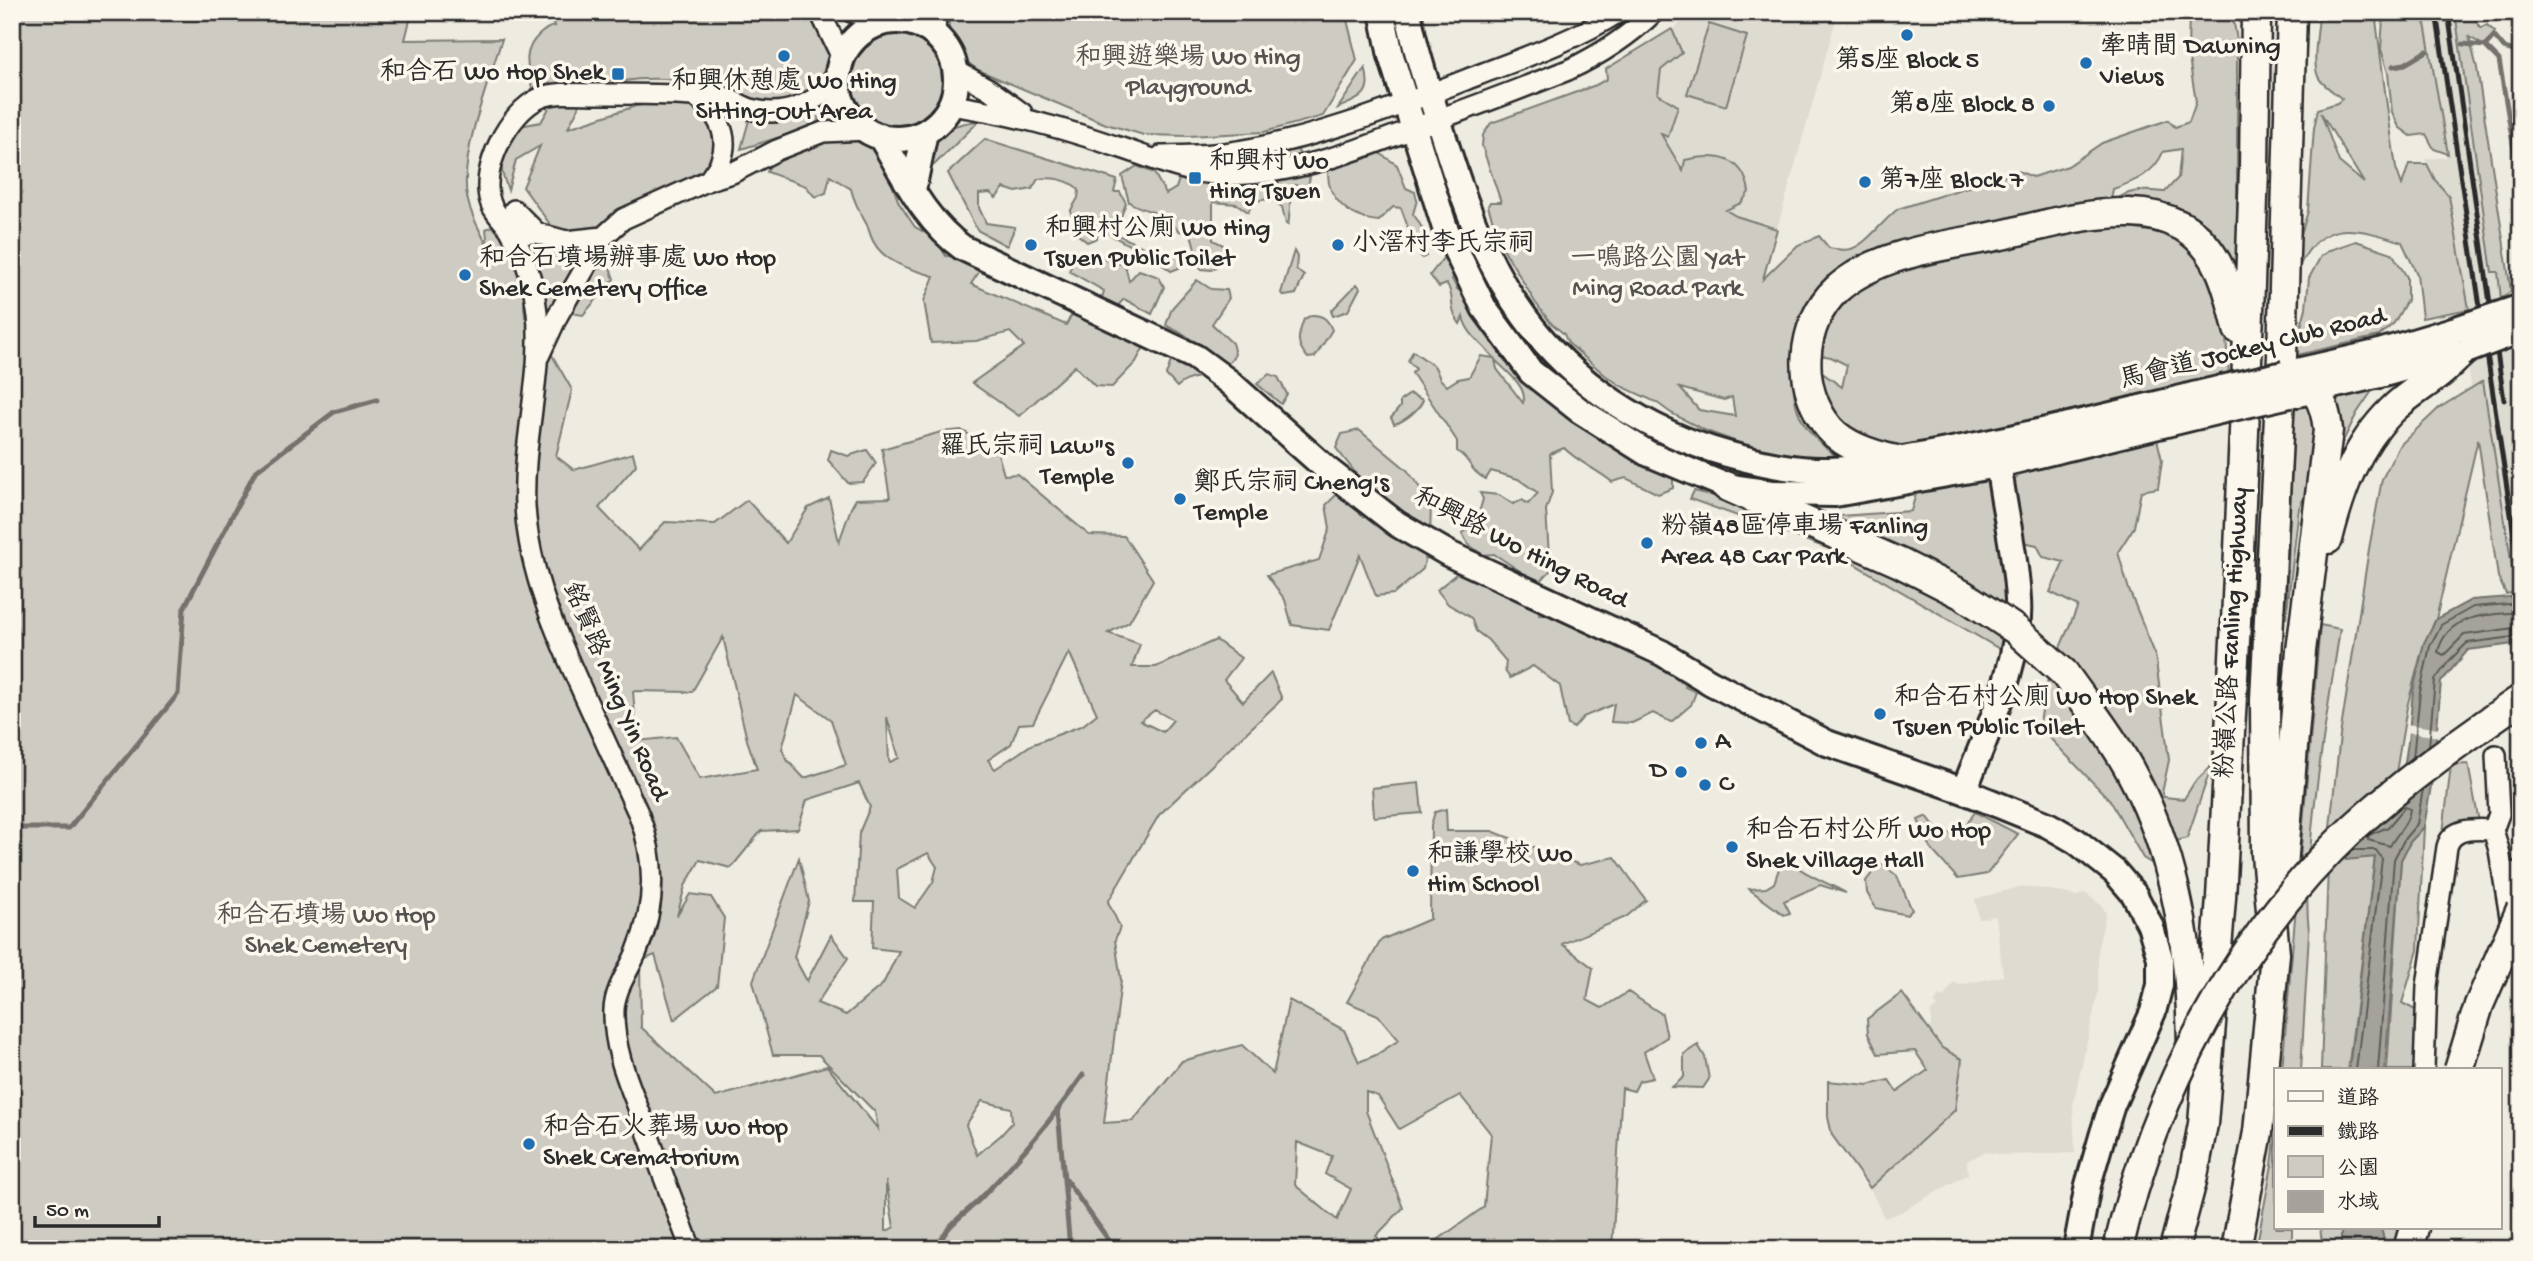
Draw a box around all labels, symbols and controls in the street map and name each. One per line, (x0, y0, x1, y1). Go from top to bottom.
marker: 第5座 Block 5 (1899, 27, 1915, 43)
place label: 牽晴間 Dawning Views (2099, 31, 2281, 94)
park label: 和興遊樂場 Wo Hing Playground (1075, 42, 1301, 105)
place label: 第5座 Block 5 (1835, 45, 1979, 78)
marker: 和興休憩處 Wo Hing Sitting-Out Area (776, 48, 792, 64)
marker: 牽晴間 Dawning Views (2078, 55, 2094, 71)
place label: 和合石 Wo Hop Shek (380, 57, 606, 90)
marker: 和合石 Wo Hop Shek (610, 66, 626, 82)
place label: 和興休憩處 Wo Hing Sitting-Out Area (671, 66, 897, 129)
place label: 第8座 Block 8 (1889, 89, 2035, 122)
marker: 第8座 Block 8 (2041, 98, 2057, 114)
place label: 和興村 Wo Hing Tsuen (1209, 146, 1329, 209)
place label: 第7座 Block 7 (1879, 165, 2025, 198)
marker: 和興村 Wo Hing Tsuen (1187, 170, 1203, 186)
marker: 第7座 Block 7 (1857, 174, 1873, 190)
place label: 和興村公廁 Wo Hing Tsuen Public Toilet (1043, 213, 1271, 276)
place label: 小滘村李氏宗祠 (1352, 228, 1534, 261)
marker: 和興村公廁 Wo Hing Tsuen Public Toilet (1023, 237, 1039, 253)
marker: 小滘村李氏宗祠 (1330, 237, 1346, 253)
place label: 和合石墳場辦事處 Wo Hop Shek Cemetery Office (479, 243, 776, 306)
park label: 一鳴路公園 Yat Ming Road Park (1570, 243, 1746, 306)
marker: 和合石墳場辦事處 Wo Hop Shek Cemetery Office (457, 267, 473, 283)
street label: 馬會道 Jockey Club Road (2116, 300, 2391, 398)
place label: 羅氏宗祠 Law"s Temple (939, 431, 1115, 494)
marker: 羅氏宗祠 Law"s Temple (1120, 455, 1136, 471)
place label: 鄭氏宗祠 Cheng's Temple (1192, 467, 1390, 530)
street label: 和興路 Wo Hing Road (1408, 481, 1635, 618)
street label: 粉嶺公路 Fanling Highway (2209, 486, 2257, 779)
marker: 鄭氏宗祠 Cheng's Temple (1172, 491, 1188, 507)
place label: 粉嶺48區停車場 Fanling Area 48 Car Park (1661, 511, 1928, 574)
marker: 粉嶺48區停車場 Fanling Area 48 Car Park (1639, 535, 1655, 551)
street label: 銘賢路 Ming Yin Road (554, 577, 677, 807)
place label: 和合石村公廁 Wo Hop Shek Tsuen Public Toilet (1892, 682, 2199, 745)
marker: 和合石村公廁 Wo Hop Shek Tsuen Public Toilet (1872, 706, 1888, 722)
place label: A (1715, 728, 1732, 759)
marker: A (1693, 735, 1709, 751)
place label: D (1648, 757, 1667, 788)
marker: D (1673, 764, 1689, 780)
place label: C (1719, 770, 1735, 801)
marker: C (1697, 777, 1713, 793)
place label: 和合石村公所 Wo Hop Shek Village Hall (1746, 815, 1991, 878)
place label: 和謙學校 Wo Him School (1427, 839, 1573, 902)
marker: 和合石村公所 Wo Hop Shek Village Hall (1724, 839, 1740, 855)
marker: 和謙學校 Wo Him School (1405, 863, 1421, 879)
park label: 和合石墳場 Wo Hop Shek Cemetery (216, 900, 436, 963)
legend (2274, 1068, 2502, 1230)
text: 道路 (2337, 1086, 2379, 1113)
place label: 和合石火葬場 Wo Hop Shek Crematorium (543, 1112, 788, 1175)
text: 鐵路 (2337, 1120, 2379, 1147)
marker: 和合石火葬場 Wo Hop Shek Crematorium (521, 1136, 537, 1152)
text: 公園 (2337, 1157, 2379, 1183)
scale bar (35, 1184, 159, 1228)
text: 水域 (2337, 1190, 2379, 1217)
text: 50 m (46, 1200, 89, 1225)

